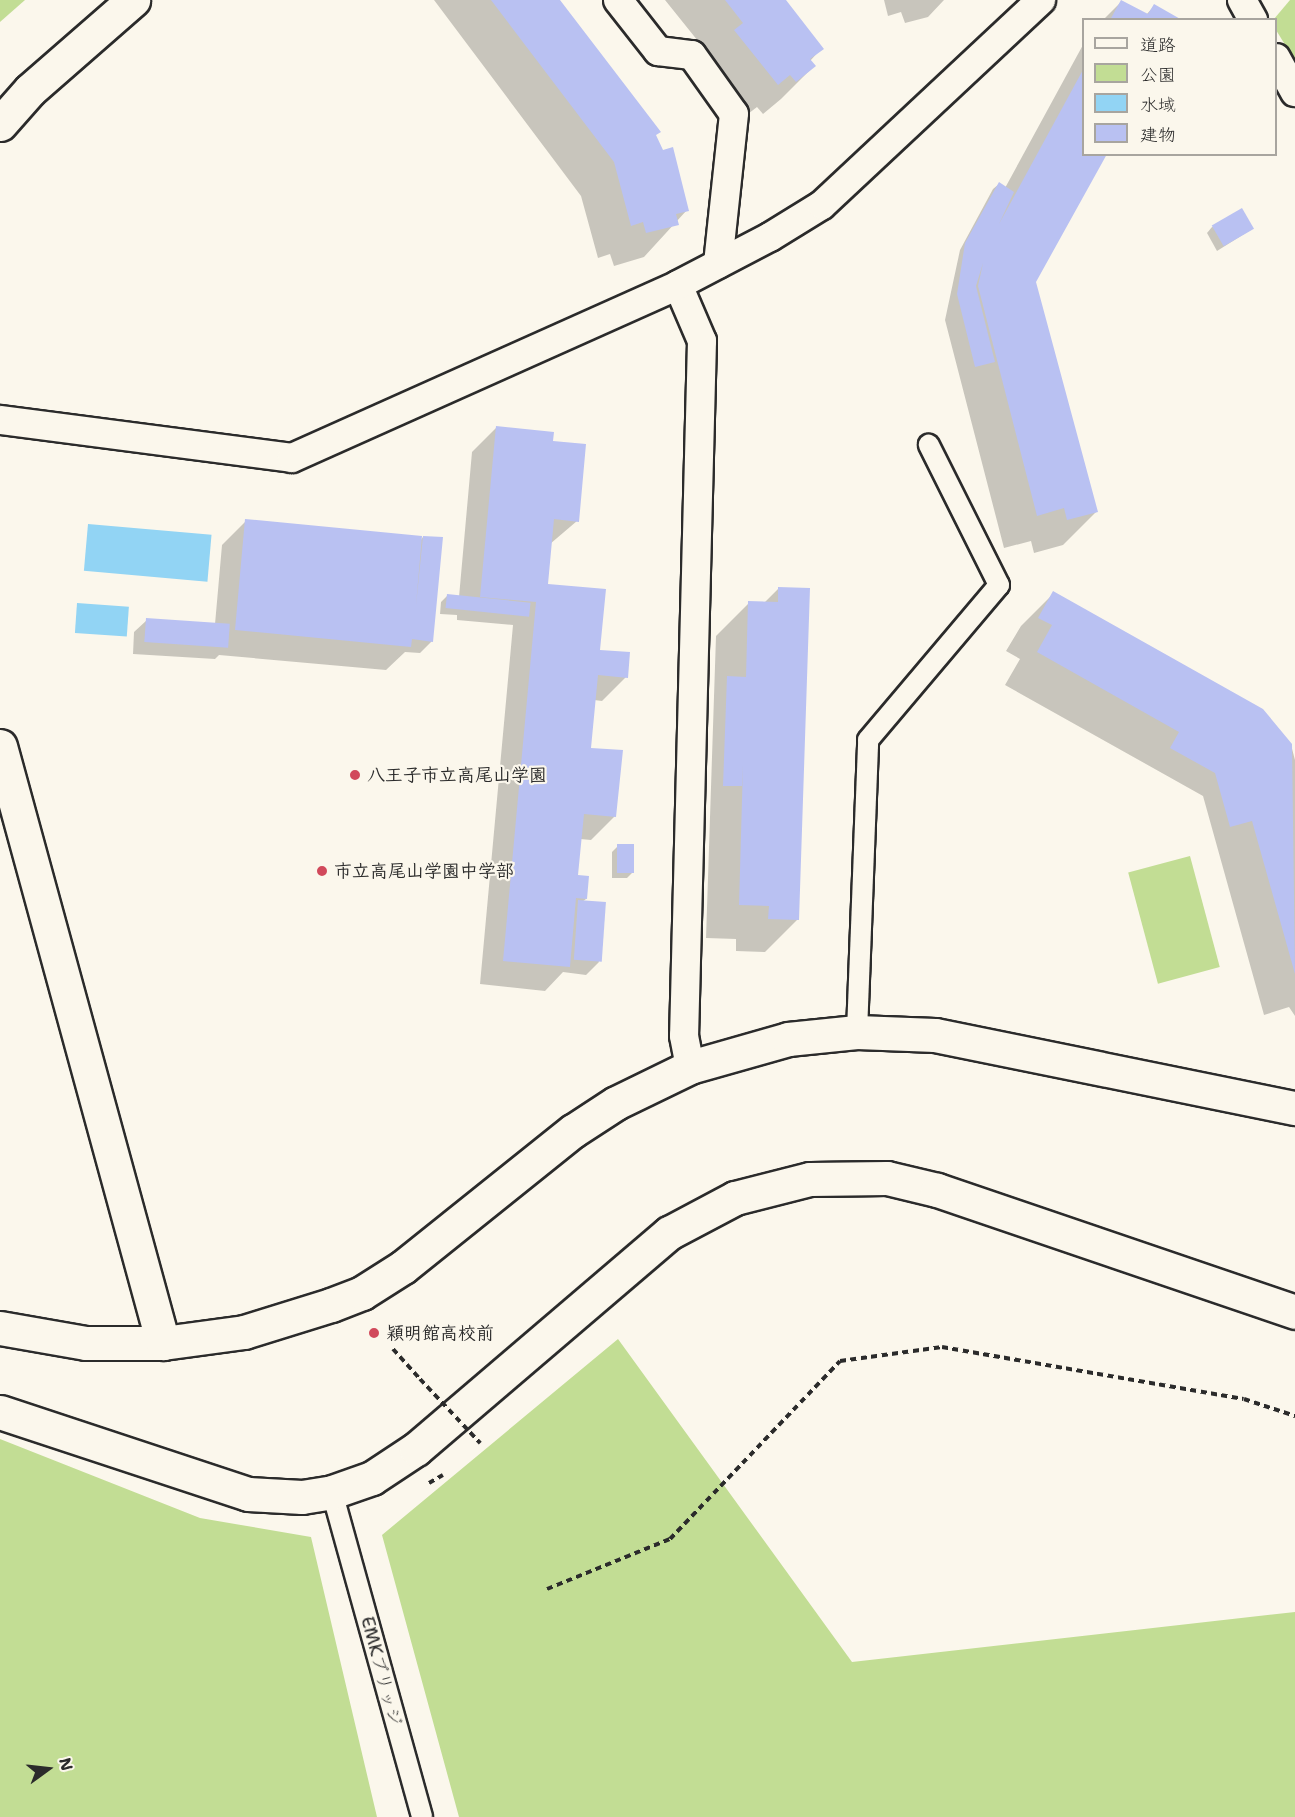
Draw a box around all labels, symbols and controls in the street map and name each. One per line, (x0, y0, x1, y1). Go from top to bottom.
legend (1082, 18, 1277, 156)
text: 道路 (1140, 33, 1176, 57)
text: 公園 (1140, 63, 1176, 87)
text: 水域 (1140, 93, 1176, 117)
text: 建物 (1140, 123, 1176, 147)
place label: 八王子市立高尾山学園 (367, 764, 547, 786)
marker: 八王子市立高尾山学園 (348, 768, 362, 782)
place label: 市立高尾山学園中学部 (334, 860, 514, 882)
marker: 市立高尾山学園中学部 (315, 864, 329, 878)
place label: 穎明館高校前 (386, 1322, 494, 1344)
marker: 穎明館高校前 (367, 1326, 381, 1340)
street label: EMKブリッジ (356, 1614, 406, 1728)
north arrow (18, 1739, 78, 1799)
text: N (54, 1755, 78, 1773)

